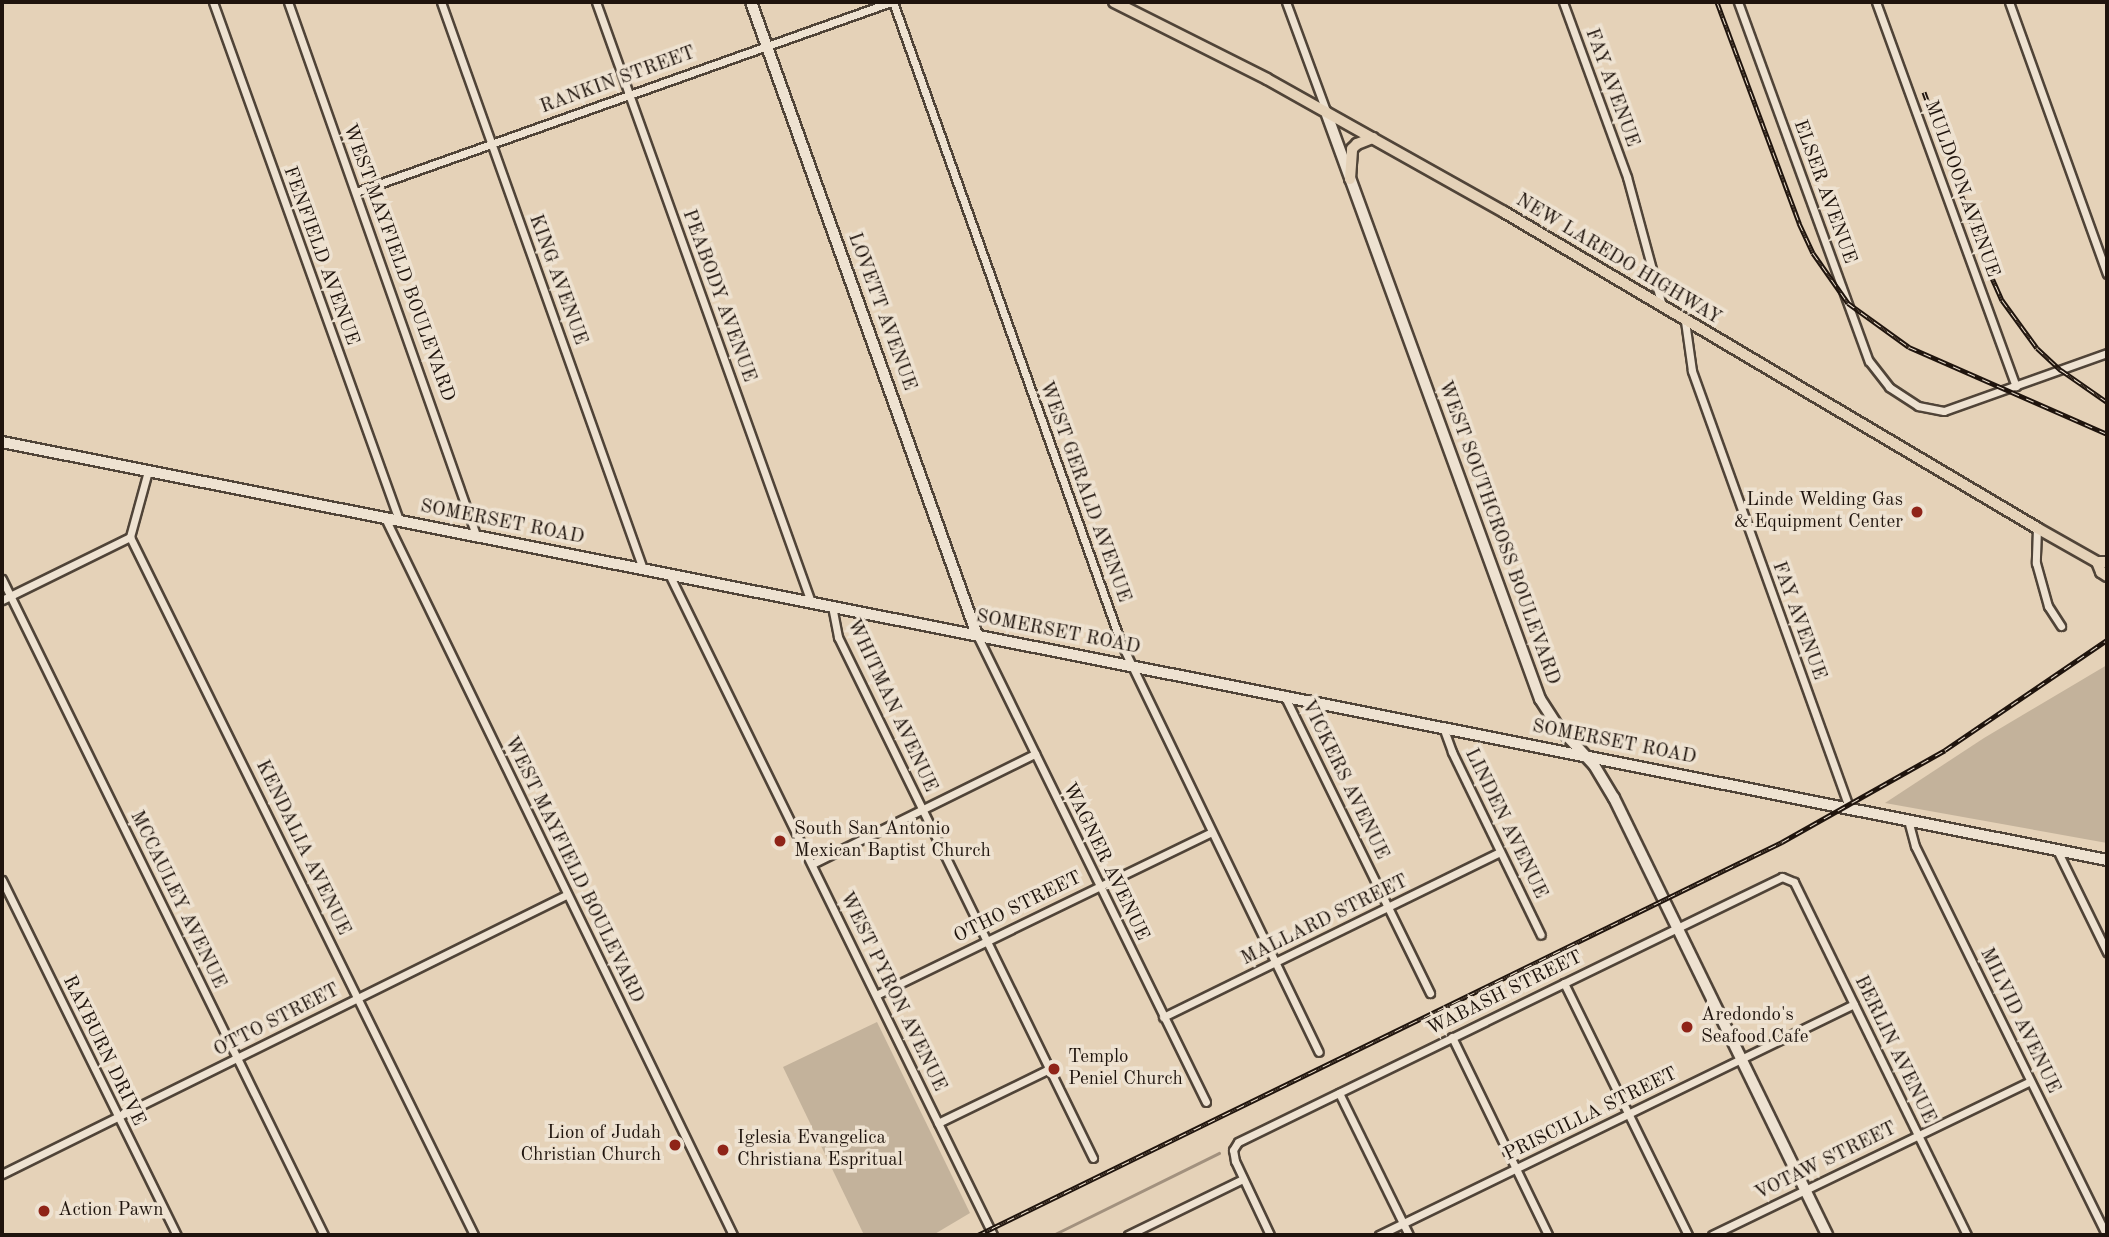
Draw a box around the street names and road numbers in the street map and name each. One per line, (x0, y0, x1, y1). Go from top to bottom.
street label: FAY AVENUE (1579, 26, 1643, 150)
street label: RANKIN STREET (537, 42, 699, 120)
street label: MULDOON AVENUE (1918, 97, 2004, 281)
street label: ELSER AVENUE (1787, 117, 1861, 267)
street label: WEST MAYFIELD BOULEVARD (337, 121, 459, 405)
street label: FENFIELD AVENUE (277, 163, 363, 349)
street label: NEW LAREDO HIGHWAY (1511, 190, 1725, 330)
street label: PEABODY AVENUE (676, 207, 760, 385)
street label: KING AVENUE (523, 212, 591, 348)
street label: LOVETT AVENUE (842, 230, 920, 394)
street label: WEST GERALD AVENUE (1033, 378, 1135, 606)
street label: WEST SOUTHCROSS BOULEVARD (1432, 378, 1564, 688)
street label: SOMERSET ROAD (418, 496, 586, 550)
street label: FAY AVENUE (1766, 559, 1830, 683)
street label: SOMERSET ROAD (974, 606, 1142, 660)
street label: WHITMAN AVENUE (841, 616, 941, 796)
street label: VICKERS AVENUE (1295, 696, 1393, 864)
street label: SOMERSET ROAD (1530, 716, 1698, 770)
street label: WEST MAYFIELD BOULEVARD (498, 733, 648, 1007)
street label: LINDEN AVENUE (1459, 745, 1551, 903)
street label: KENDALIA AVENUE (250, 757, 354, 939)
street label: WAGNER AVENUE (1057, 779, 1153, 945)
street label: MCCAULEY AVENUE (124, 807, 230, 993)
street label: OTHO STREET (950, 867, 1086, 949)
street label: MALLARD STREET (1238, 871, 1412, 971)
street label: WEST PYRON AVENUE (834, 888, 950, 1096)
street label: MILVID AVENUE (1974, 945, 2064, 1097)
street label: WABASH STREET (1424, 947, 1586, 1041)
street label: RAYBURN DRIVE (57, 972, 149, 1130)
street label: BERLIN AVENUE (1848, 972, 1940, 1128)
street label: OTTO STREET (210, 980, 344, 1062)
street label: PRISCILLA STREET (1501, 1063, 1681, 1167)
street label: VOTAW STREET (1752, 1118, 1900, 1206)

